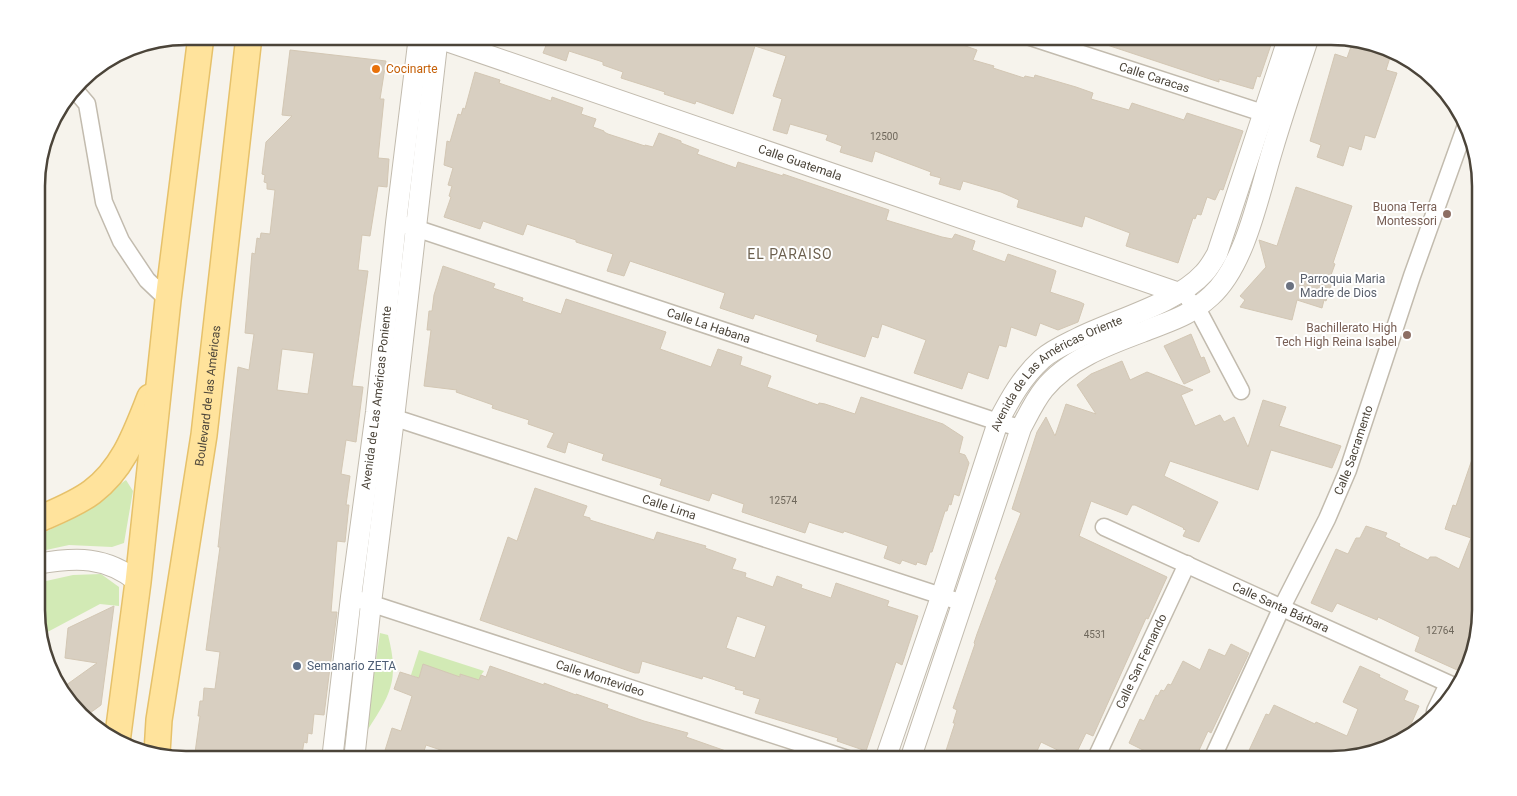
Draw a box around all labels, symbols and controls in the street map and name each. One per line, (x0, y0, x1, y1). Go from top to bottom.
street label: Calle Caracas (1117, 60, 1191, 96)
place label: Cocinarte (386, 62, 438, 76)
marker: Cocinarte (370, 63, 382, 75)
house number: 12500 (870, 131, 898, 142)
street label: Calle Guatemala (756, 142, 844, 183)
place label: Buona Terra Montessori (1373, 200, 1437, 228)
marker: Buona Terra Montessori (1441, 208, 1453, 220)
district label: EL PARAISO (747, 246, 833, 262)
place label: Parroquia Maria Madre de Dios (1300, 272, 1385, 300)
marker: Parroquia Maria Madre de Dios (1284, 280, 1296, 292)
street label: Avenida de Las Américas Poniente (359, 305, 394, 490)
street label: Calle La Habana (665, 305, 752, 346)
street label: Avenida de Las Américas Oriente (988, 313, 1124, 433)
place label: Bachillerato High Tech High Reina Isabel (1276, 321, 1397, 349)
street label: Boulevard de las Américas (192, 325, 223, 467)
marker: Bachillerato High Tech High Reina Isabel (1401, 329, 1413, 341)
street label: Calle Sacramento (1331, 404, 1376, 497)
street label: Calle Lima (640, 492, 698, 523)
house number: 12574 (769, 495, 797, 506)
street label: Calle Santa Bárbara (1230, 579, 1331, 635)
street label: Calle San Fernando (1113, 611, 1170, 711)
house number: 12764 (1426, 625, 1454, 636)
house number: 4531 (1084, 629, 1106, 640)
street label: Calle Montevideo (554, 657, 646, 699)
place label: Semanario ZETA (307, 659, 396, 673)
marker: Semanario ZETA (291, 660, 303, 672)

